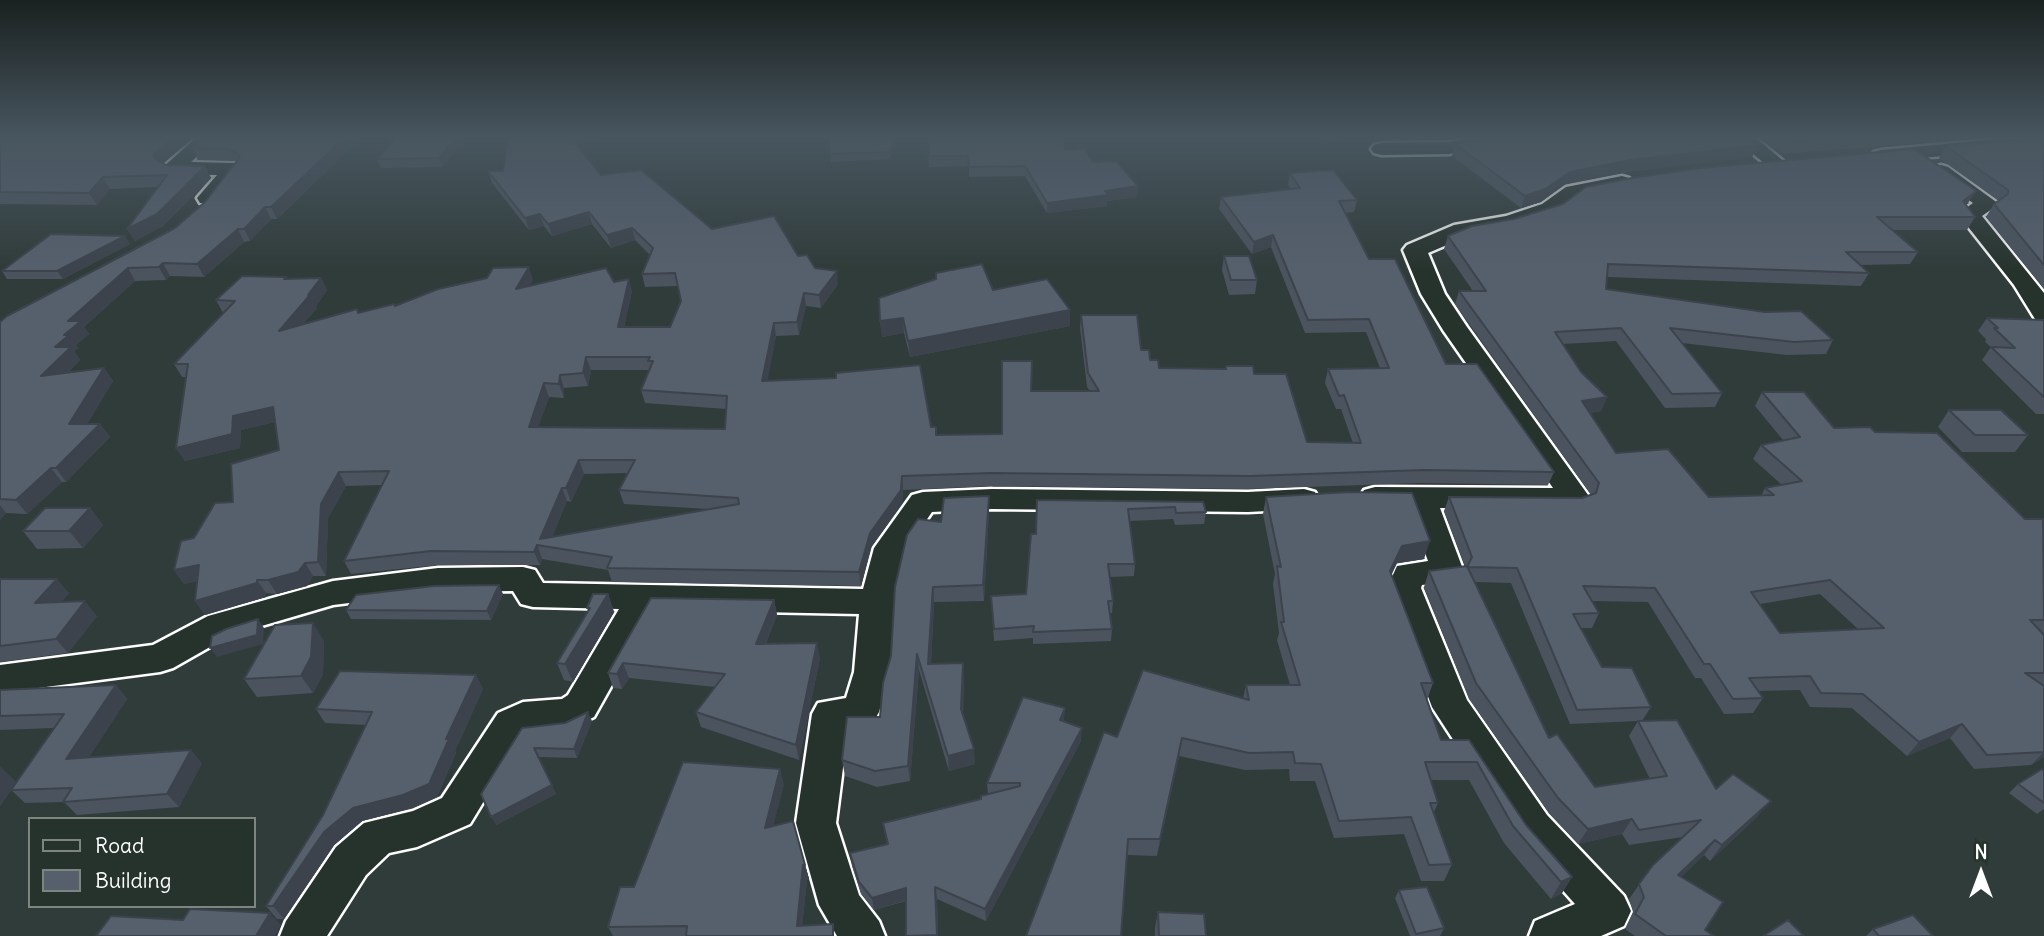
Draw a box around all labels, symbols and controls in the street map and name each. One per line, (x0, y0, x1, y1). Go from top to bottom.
legend (28, 817, 256, 908)
text: Road (95, 832, 144, 859)
north arrow (1946, 838, 2016, 908)
text: N (1974, 840, 1988, 864)
text: Building (95, 867, 171, 894)

